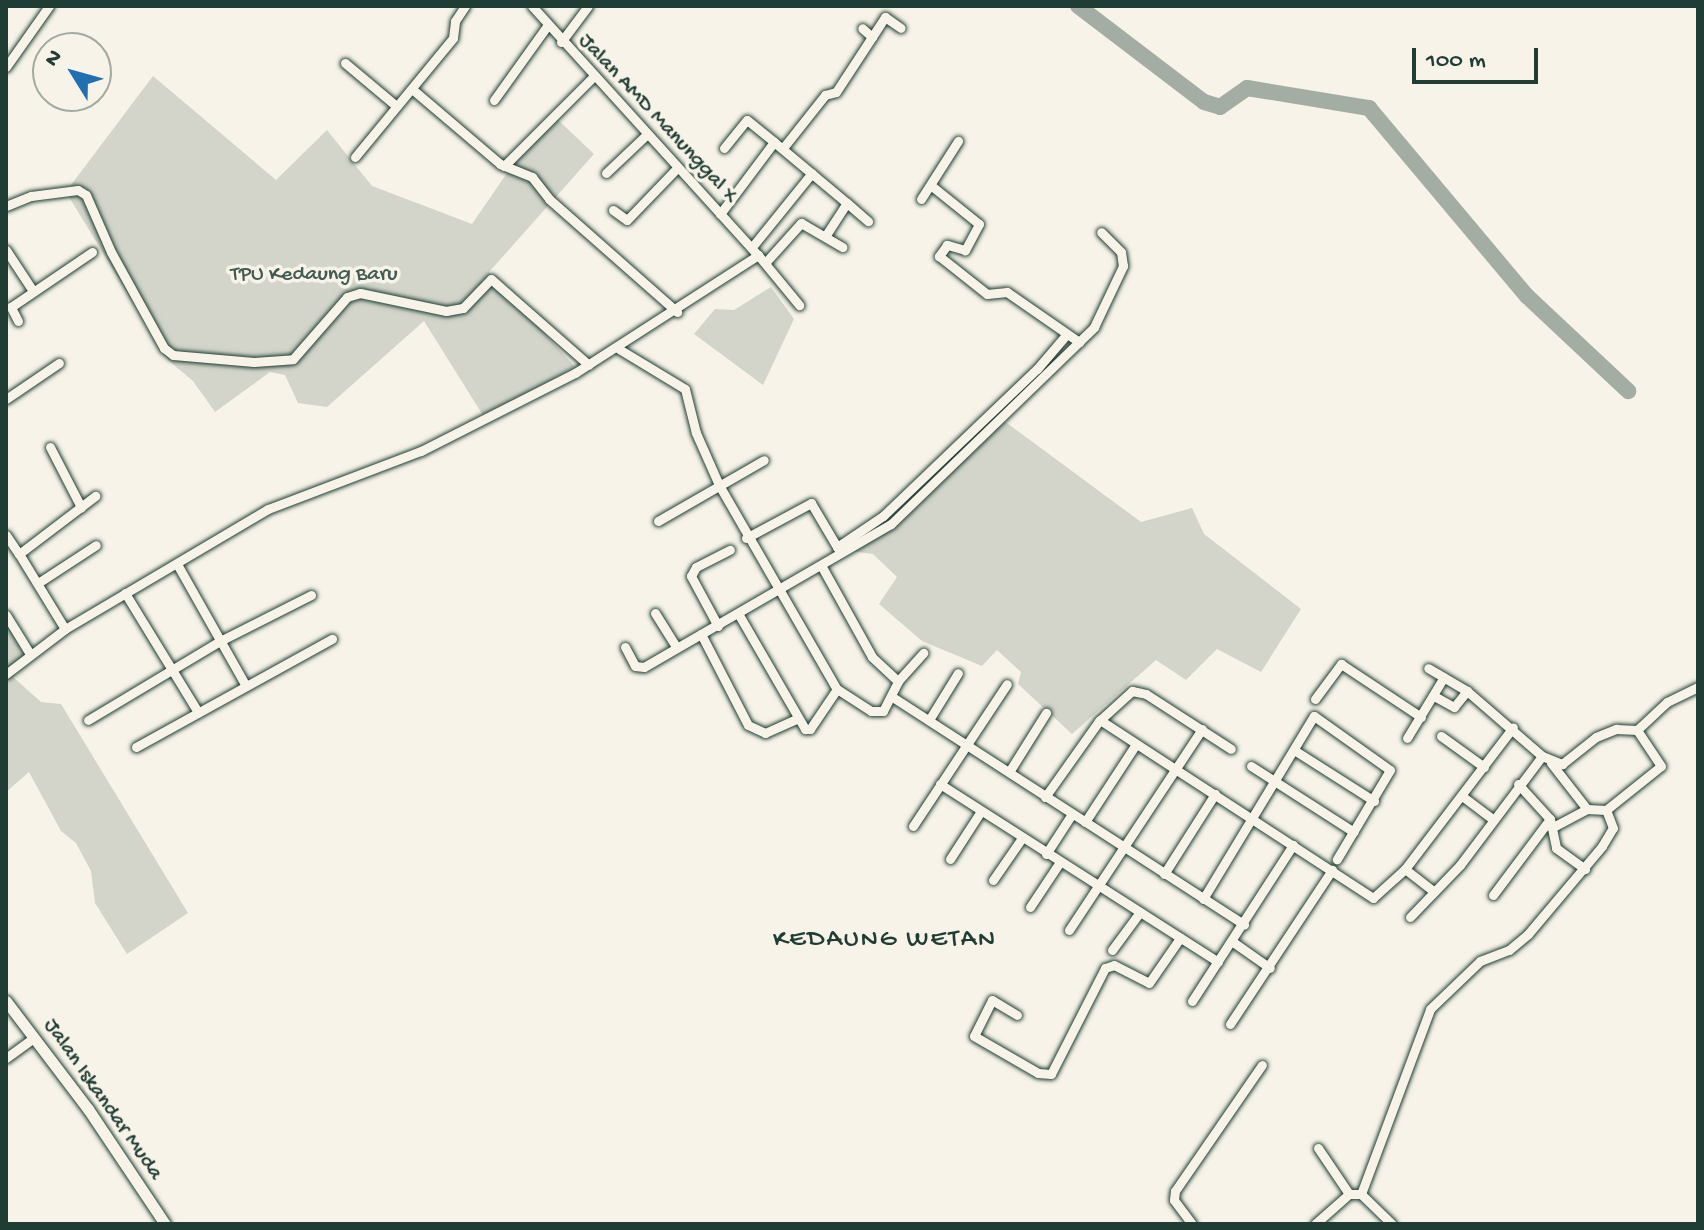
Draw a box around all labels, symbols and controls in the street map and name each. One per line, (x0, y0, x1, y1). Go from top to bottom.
street label: Jalan AMD Manunggal X (572, 29, 742, 209)
north arrow (32, 32, 112, 112)
scale bar (1416, 32, 1542, 82)
text: N (40, 45, 69, 72)
text: 100 m (1426, 47, 1486, 76)
park label: TPU Kedaung Baru (230, 263, 398, 289)
district label: KEDAUNG WETAN (773, 925, 997, 957)
street label: Jalan Iskandar Muda (36, 1014, 168, 1186)

